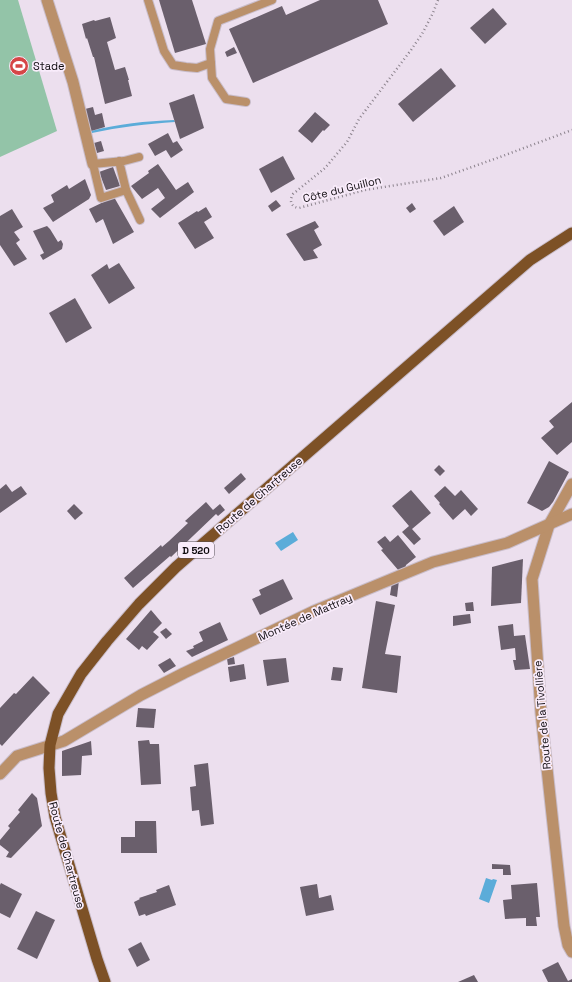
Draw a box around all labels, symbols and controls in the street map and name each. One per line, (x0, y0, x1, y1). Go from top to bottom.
sports icon: Stade (8, 55, 30, 77)
place label: Stade (33, 59, 65, 73)
street label: Côte du Guillon (301, 173, 383, 205)
street label: Route de Chartreuse (213, 454, 305, 536)
road number: D 520 (178, 542, 214, 558)
street label: Montée de Mattray (256, 590, 354, 644)
street label: Route de la Tivollière (530, 660, 554, 770)
street label: Route de Chartreuse (46, 800, 88, 910)

